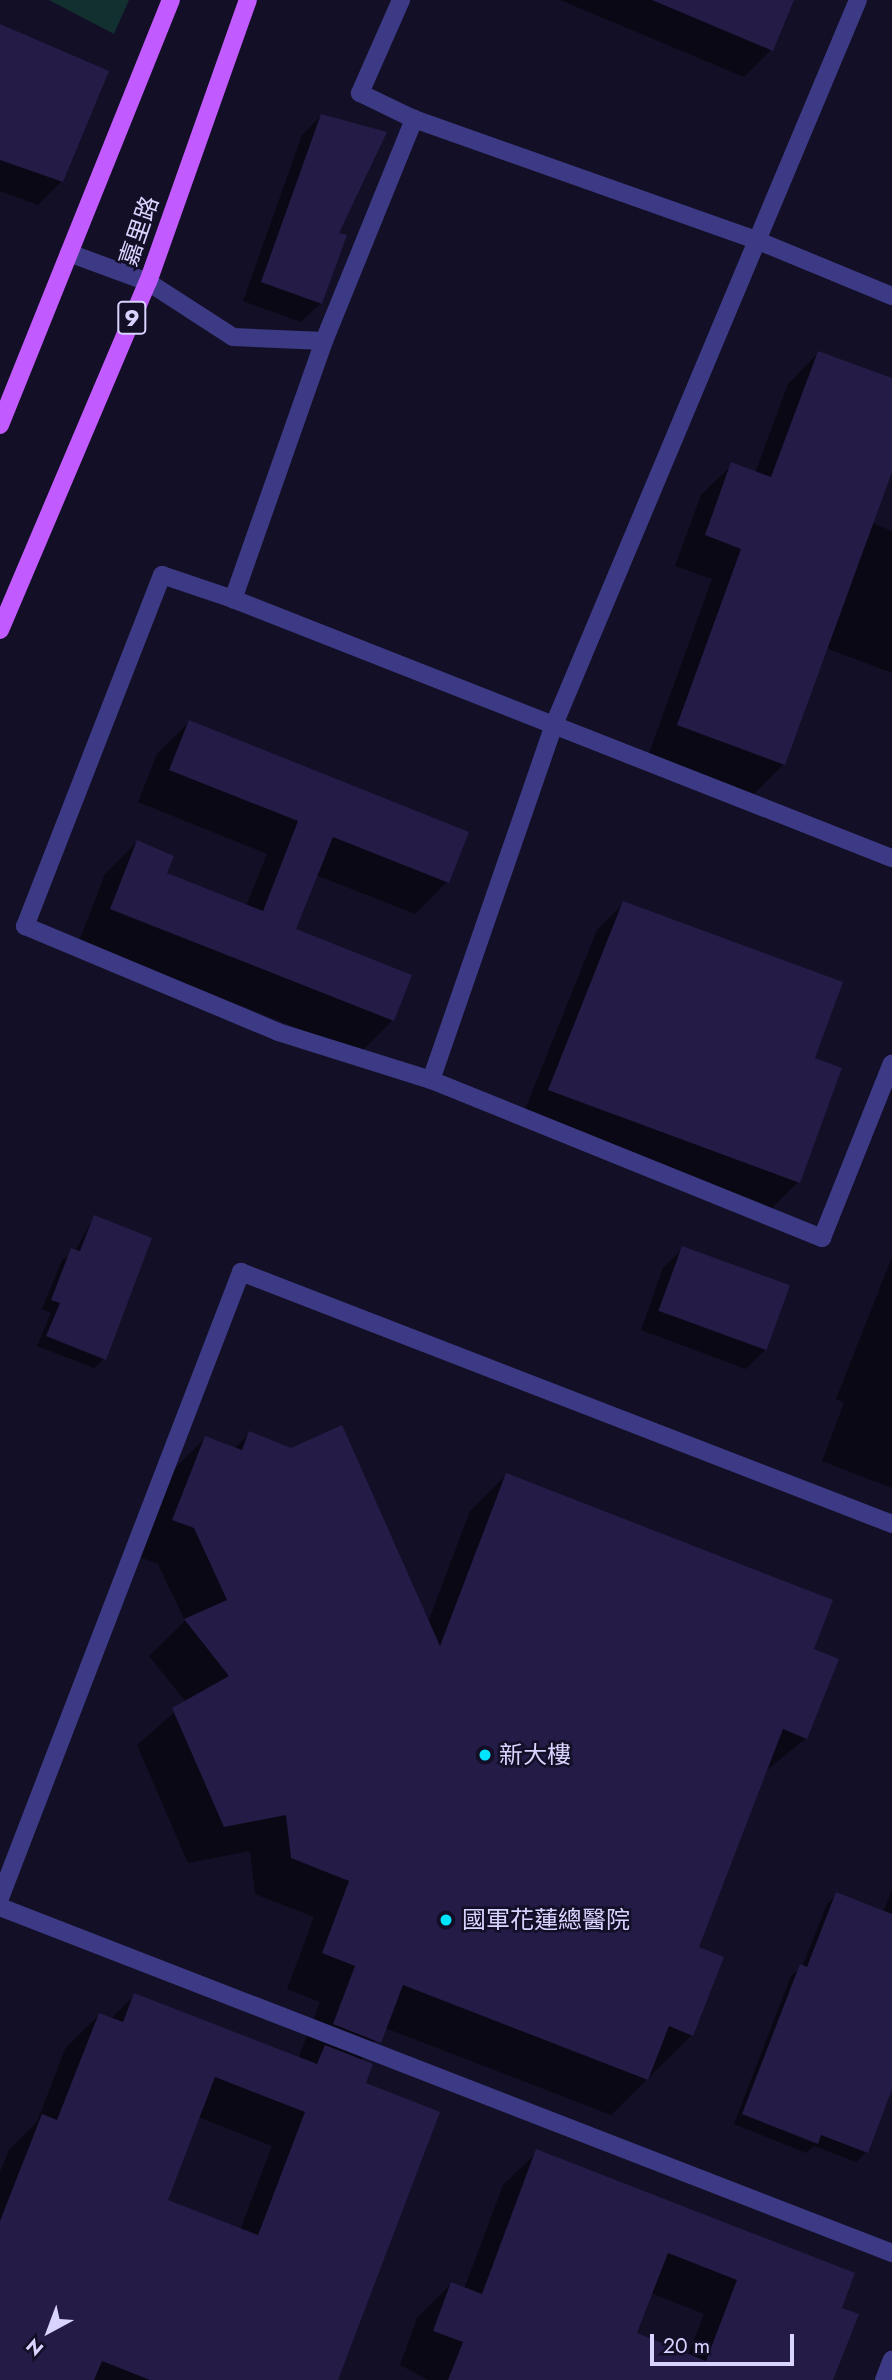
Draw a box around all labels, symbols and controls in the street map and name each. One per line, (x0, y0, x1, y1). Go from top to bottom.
street label: 嘉里路 (114, 192, 164, 270)
road number: 9 (116, 298, 148, 338)
place label: 新大樓 (499, 1741, 571, 1769)
marker: 新大樓 (477, 1747, 493, 1763)
place label: 國軍花蓮總醫院 (462, 1906, 630, 1934)
marker: 國軍花蓮總醫院 (436, 1910, 456, 1930)
north arrow (14, 2296, 84, 2366)
scale bar (654, 2320, 798, 2364)
text: 20 m (663, 2331, 710, 2361)
text: N (20, 2332, 49, 2362)

